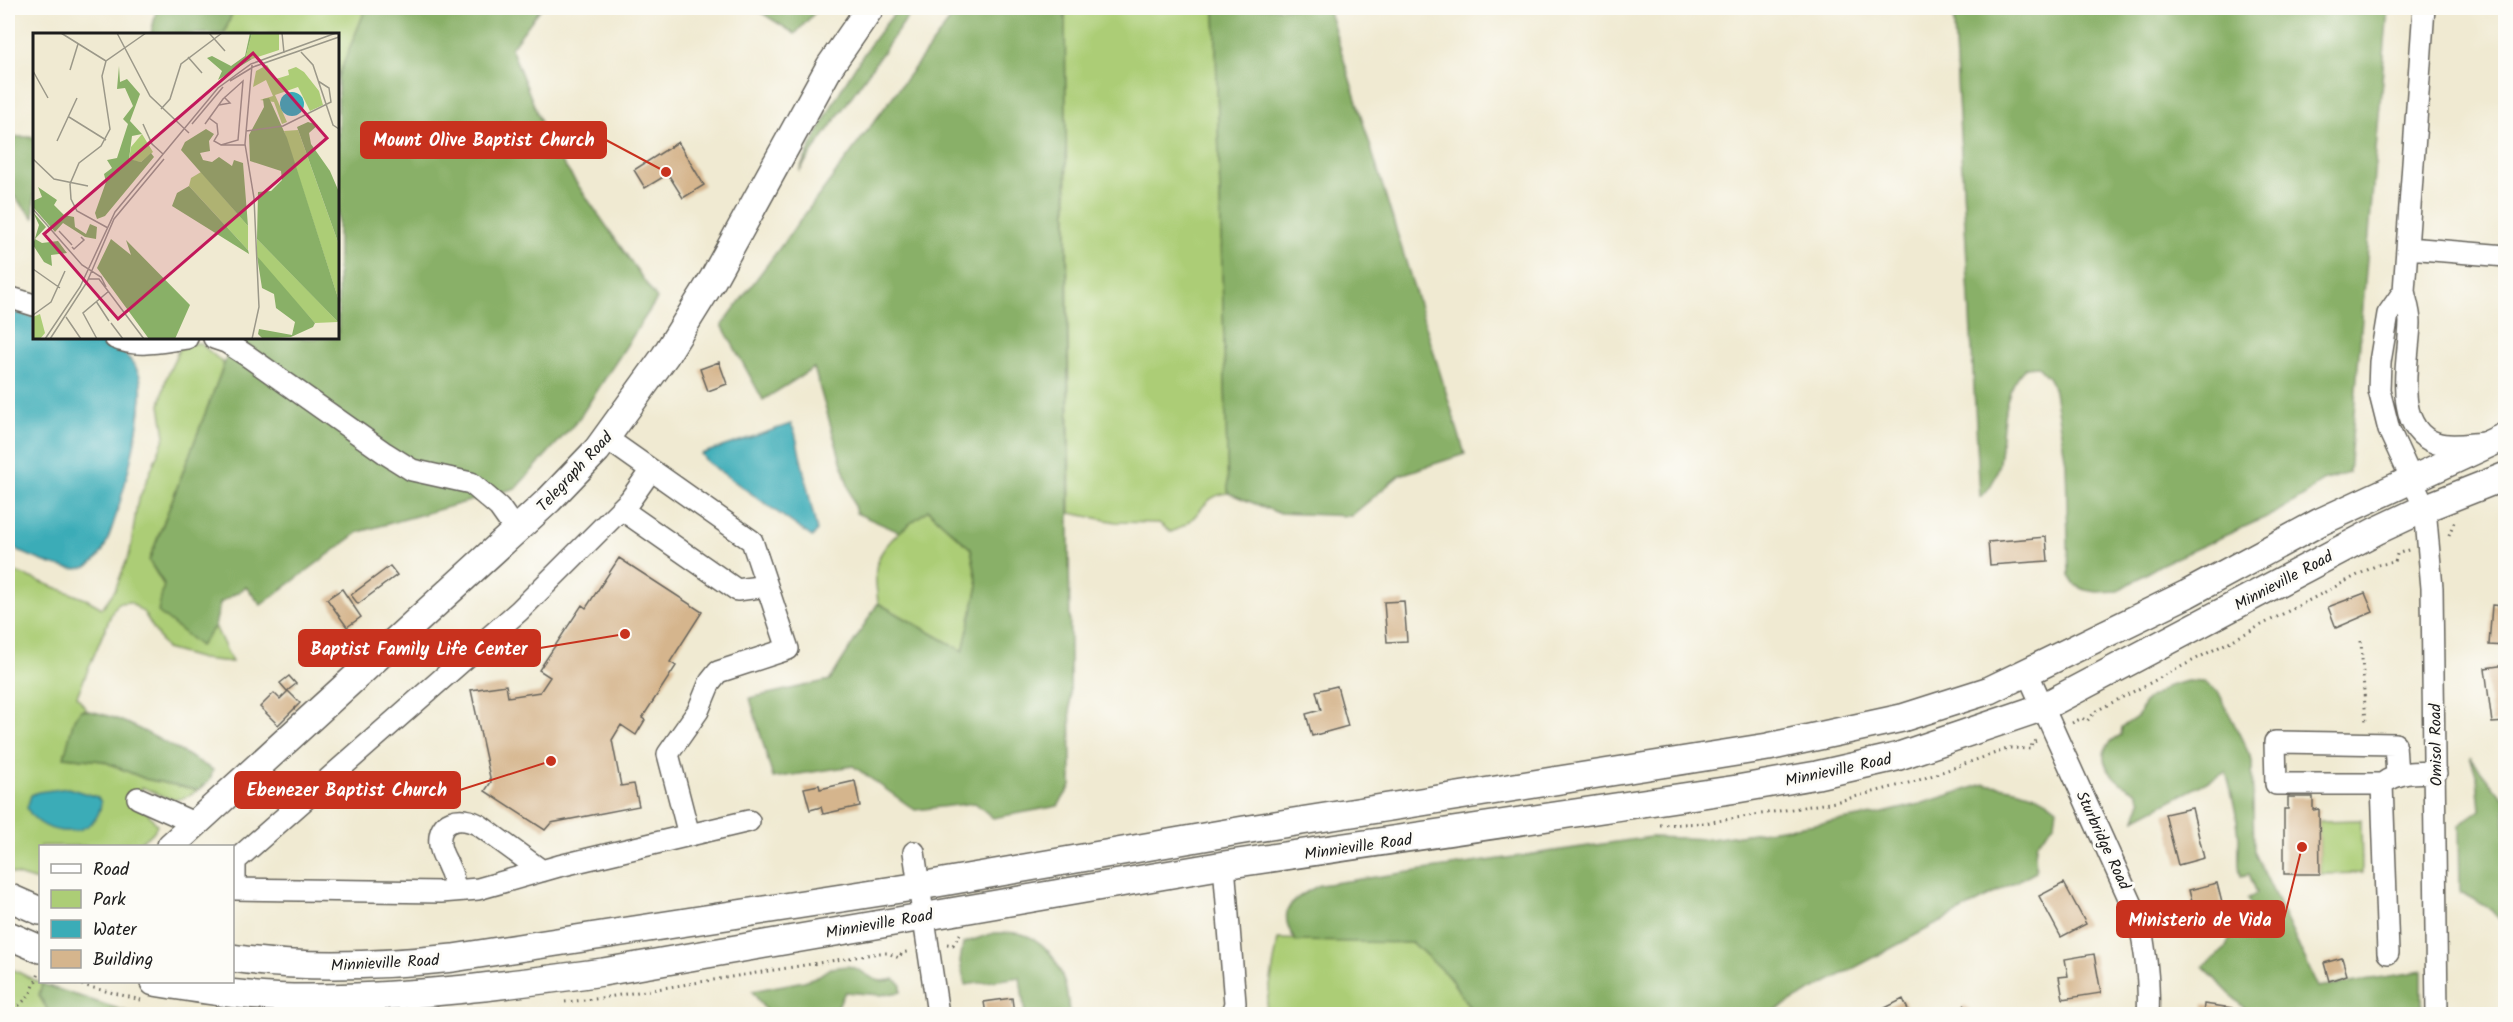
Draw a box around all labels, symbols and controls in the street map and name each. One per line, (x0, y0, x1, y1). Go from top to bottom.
inset map (33, 33, 339, 339)
callout: Mount Olive Baptist Church (361, 122, 606, 158)
text: Mount Olive Baptist Church (373, 127, 595, 156)
street label: Telegraph Road (531, 425, 620, 518)
street label: Minnieville Road (2230, 544, 2338, 618)
callout: Baptist Family Life Center (299, 630, 540, 666)
text: Baptist Family Life Center (310, 636, 529, 665)
street label: Omisol Road (2423, 702, 2450, 787)
street label: Minnieville Road (1783, 747, 1895, 794)
callout: Ebenezer Baptist Church (235, 772, 460, 808)
text: Ebenezer Baptist Church (247, 777, 447, 806)
street label: Sturbridge Road (2069, 787, 2137, 895)
street label: Minnieville Road (1303, 827, 1415, 867)
legend (39, 845, 234, 983)
text: Road (93, 856, 130, 885)
text: Park (93, 886, 126, 915)
callout: Ministerio de Vida (2117, 901, 2284, 937)
street label: Minnieville Road (824, 903, 936, 946)
text: Ministerio de Vida (2128, 907, 2272, 936)
text: Water (93, 916, 138, 945)
text: Building (93, 946, 153, 975)
street label: Minnieville Road (330, 948, 441, 979)

